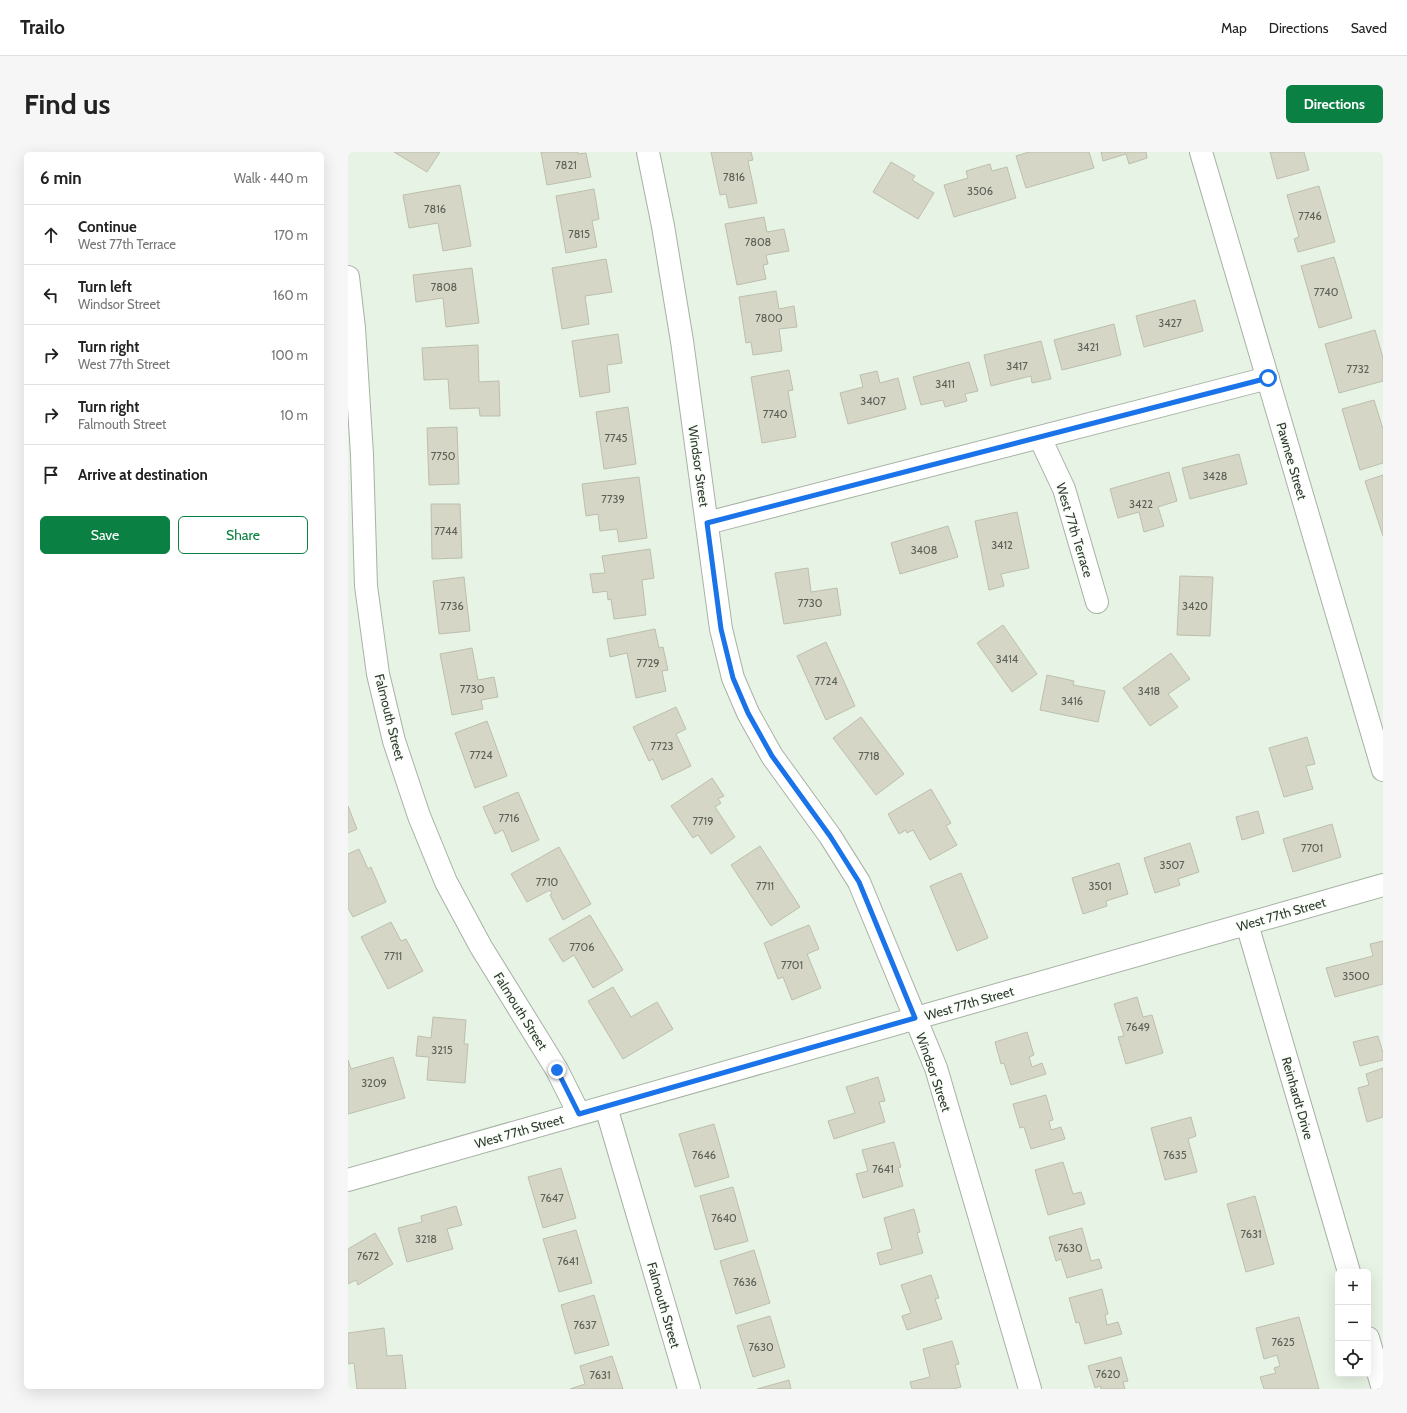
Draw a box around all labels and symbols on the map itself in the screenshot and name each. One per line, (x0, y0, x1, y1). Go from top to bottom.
house number: 7821 (555, 158, 577, 172)
house number: 7816 (723, 170, 745, 184)
house number: 3506 (967, 184, 993, 198)
house number: 7816 (424, 202, 446, 216)
house number: 7746 (1298, 209, 1322, 223)
house number: 7815 (568, 227, 590, 241)
house number: 7808 (745, 235, 771, 249)
house number: 7808 (431, 280, 457, 294)
house number: 7740 (1314, 285, 1339, 299)
house number: 7800 (755, 311, 783, 325)
house number: 3427 (1158, 316, 1182, 330)
house number: 3421 (1077, 340, 1099, 354)
house number: 3417 (1006, 359, 1028, 373)
house number: 7732 (1347, 362, 1370, 376)
route start (1259, 369, 1277, 387)
house number: 3411 (935, 377, 955, 391)
house number: 3407 (860, 394, 886, 408)
house number: 7740 (763, 407, 788, 421)
street label: Pawnee Street (1273, 421, 1311, 502)
street label: Windsor Street (685, 424, 713, 509)
house number: 7745 (605, 431, 628, 445)
house number: 7750 (431, 449, 456, 463)
house number: 3428 (1203, 469, 1227, 483)
street label: West 77th Terrace (1053, 481, 1097, 579)
house number: 7739 (601, 492, 625, 506)
house number: 3422 (1129, 497, 1153, 511)
house number: 7744 (434, 524, 458, 538)
house number: 3412 (991, 538, 1013, 552)
house number: 3408 (911, 543, 937, 557)
house number: 7730 (798, 596, 823, 610)
house number: 7736 (440, 599, 464, 613)
house number: 3420 (1182, 599, 1208, 613)
house number: 3414 (996, 652, 1019, 666)
house number: 7729 (636, 656, 660, 670)
street label: Falmouth Street (372, 672, 409, 762)
house number: 7724 (814, 674, 838, 688)
house number: 7730 (460, 682, 485, 696)
house number: 3418 (1138, 684, 1160, 698)
house number: 3416 (1061, 694, 1083, 708)
house number: 7723 (651, 739, 673, 753)
house number: 7724 (469, 748, 493, 762)
house number: 7718 (858, 749, 880, 763)
house number: 7716 (499, 811, 519, 825)
house number: 7719 (693, 814, 713, 828)
house number: 7701 (1301, 841, 1323, 855)
house number: 3507 (1160, 858, 1185, 872)
house number: 7710 (536, 875, 558, 889)
house number: 7711 (756, 879, 774, 893)
house number: 3501 (1088, 879, 1112, 893)
street label: West 77th Street (1235, 893, 1328, 934)
house number: 7706 (570, 940, 594, 954)
house number: 7711 (384, 949, 402, 963)
house number: 7701 (781, 958, 803, 972)
street label: Falmouth Street (491, 969, 552, 1053)
house number: 3500 (1342, 969, 1370, 983)
street label: West 77th Street (923, 982, 1016, 1023)
house number: 7649 (1126, 1020, 1150, 1034)
street label: Windsor Street (913, 1030, 955, 1114)
house number: 3215 (431, 1043, 453, 1057)
street label: Reinhardt Drive (1279, 1055, 1318, 1141)
route end (548, 1061, 566, 1079)
house number: 3209 (361, 1076, 387, 1090)
street label: West 77th Street (473, 1110, 566, 1151)
house number: 7646 (692, 1148, 716, 1162)
house number: 7635 (1163, 1148, 1187, 1162)
house number: 7641 (872, 1162, 894, 1176)
house number: 7647 (540, 1191, 564, 1205)
house number: 7640 (711, 1211, 737, 1225)
house number: 7631 (1240, 1227, 1262, 1241)
house number: 3218 (415, 1232, 437, 1246)
house number: 7630 (1057, 1241, 1083, 1255)
house number: 7672 (357, 1249, 380, 1263)
house number: 7641 (557, 1254, 579, 1268)
street label: Falmouth Street (644, 1260, 684, 1350)
house number: 7636 (733, 1275, 757, 1289)
house number: 7637 (573, 1318, 597, 1332)
house number: 7625 (1271, 1335, 1295, 1349)
house number: 7630 (748, 1340, 774, 1354)
house number: 7620 (1096, 1367, 1121, 1381)
house number: 7631 (589, 1368, 611, 1382)

